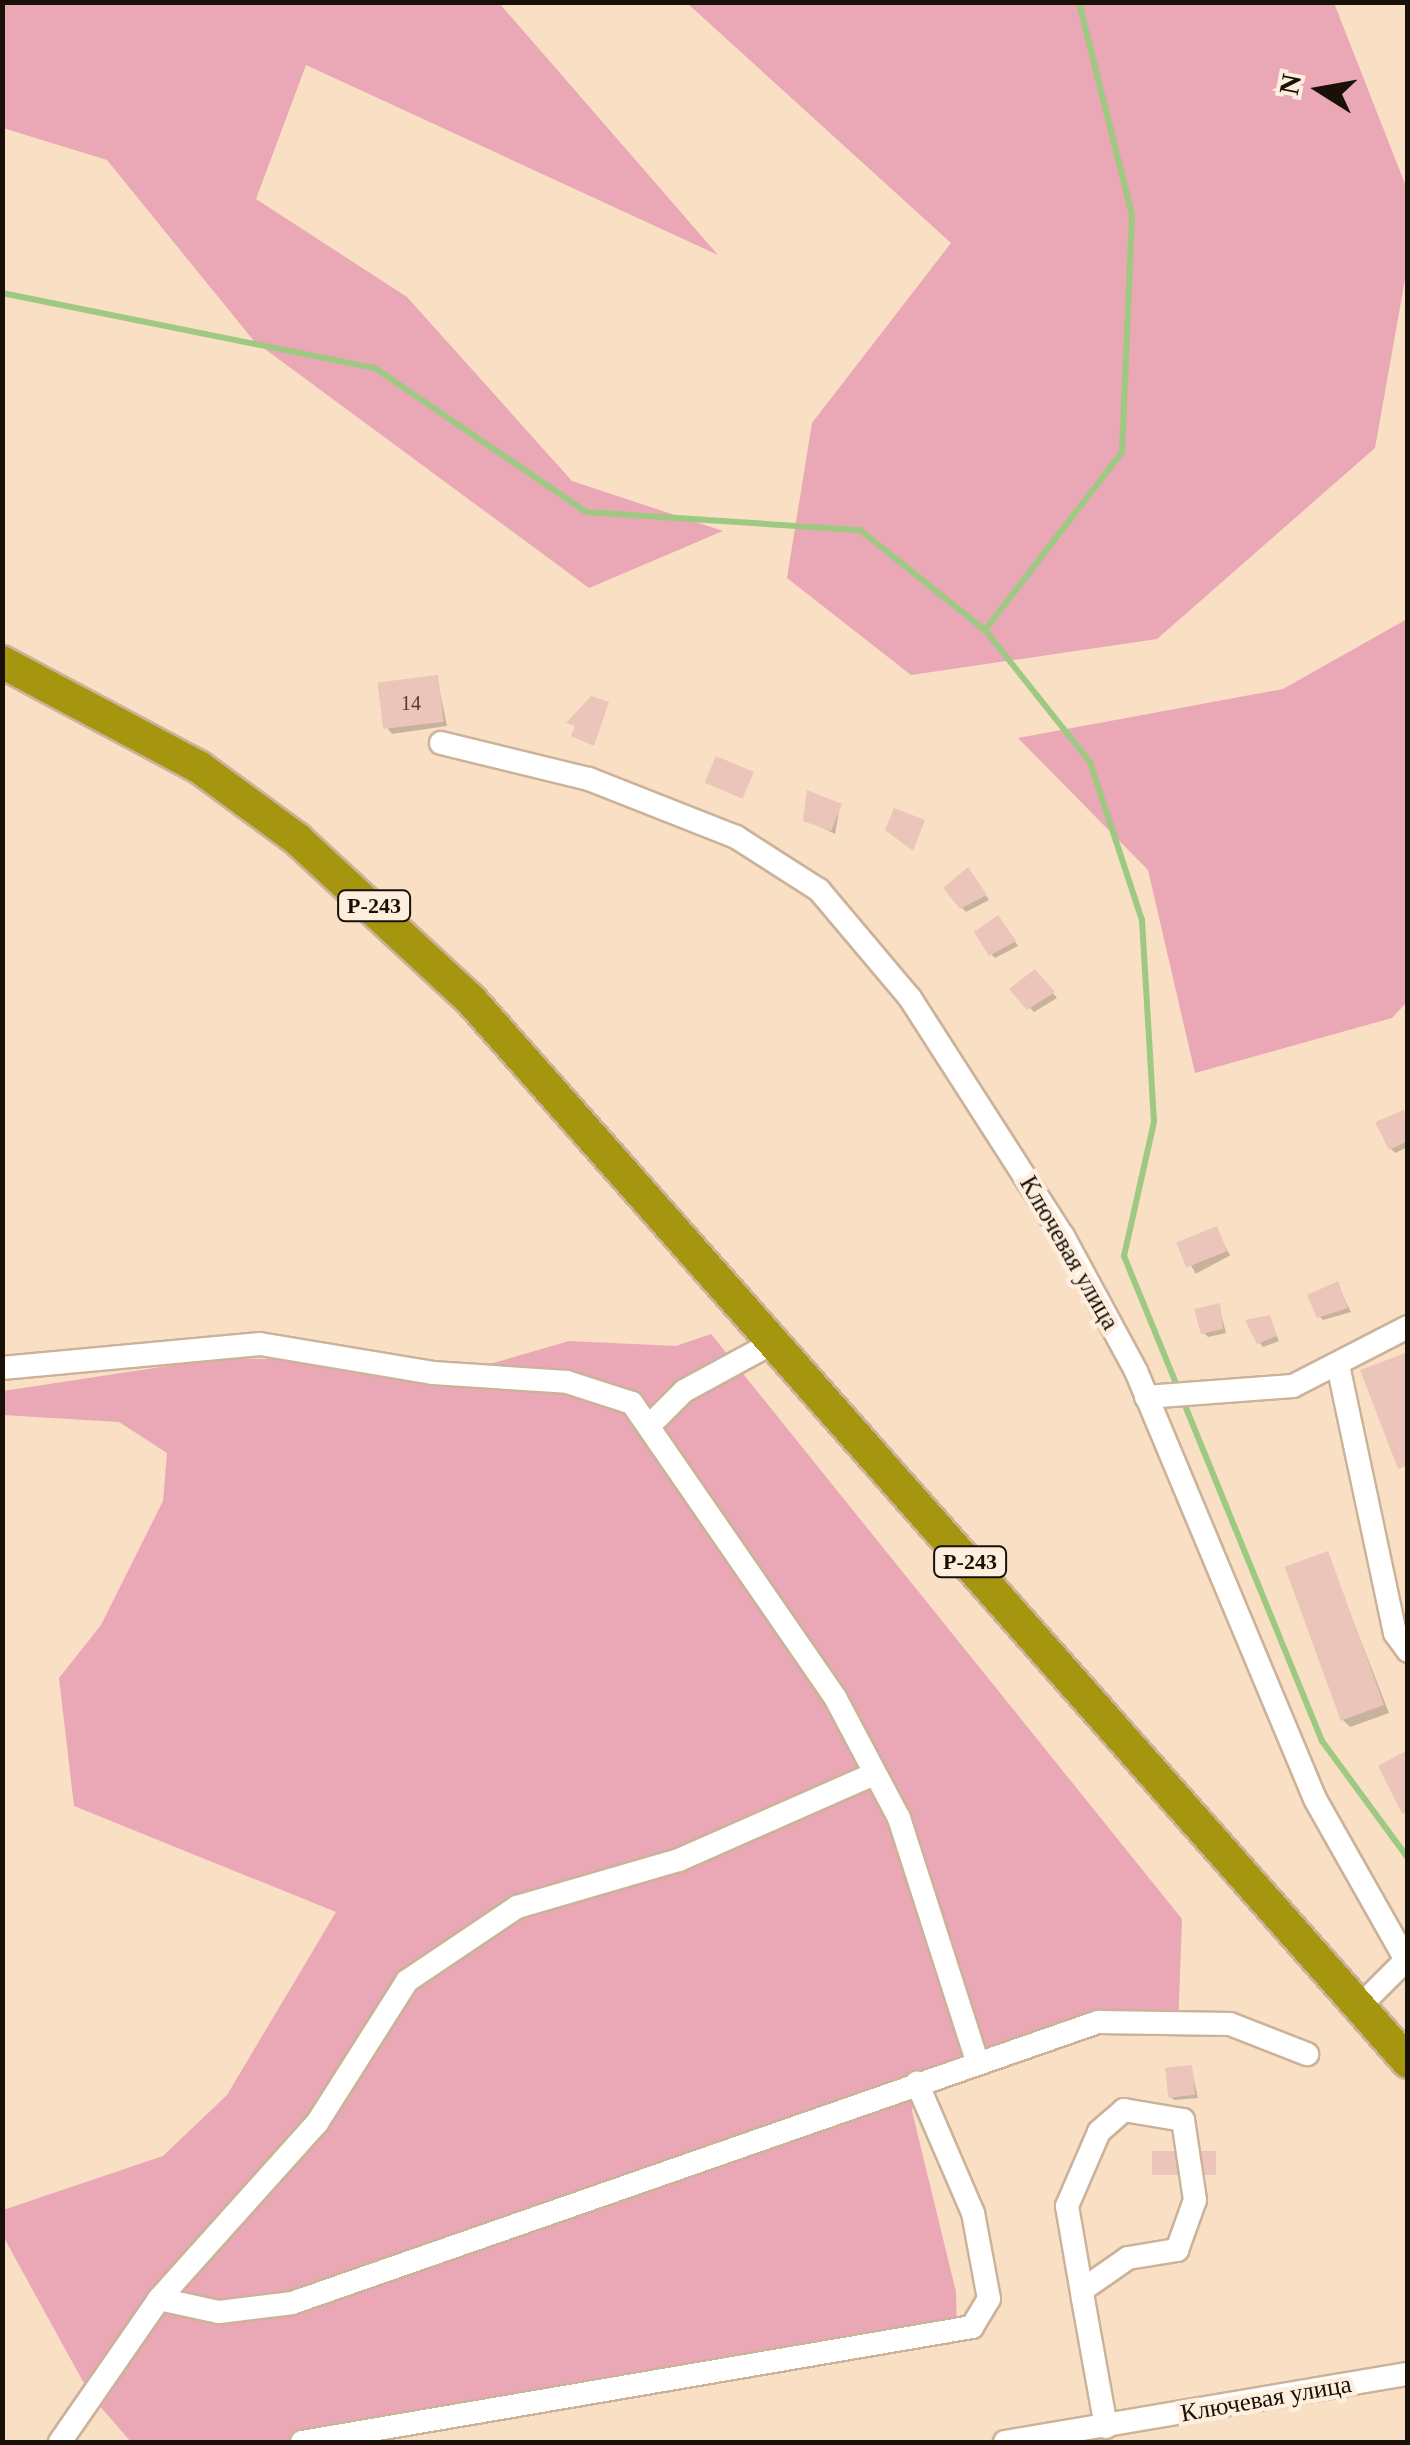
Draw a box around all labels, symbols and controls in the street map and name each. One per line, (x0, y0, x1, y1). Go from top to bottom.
north arrow (1270, 40, 1370, 140)
text: N (1273, 71, 1307, 97)
house number: 14 (401, 691, 421, 715)
road number: Р-243 (336, 889, 412, 923)
street label: Ключевая улица (1013, 1171, 1125, 1335)
road number: Р-243 (932, 1545, 1008, 1579)
street label: Ключевая улица (1178, 2369, 1354, 2429)

